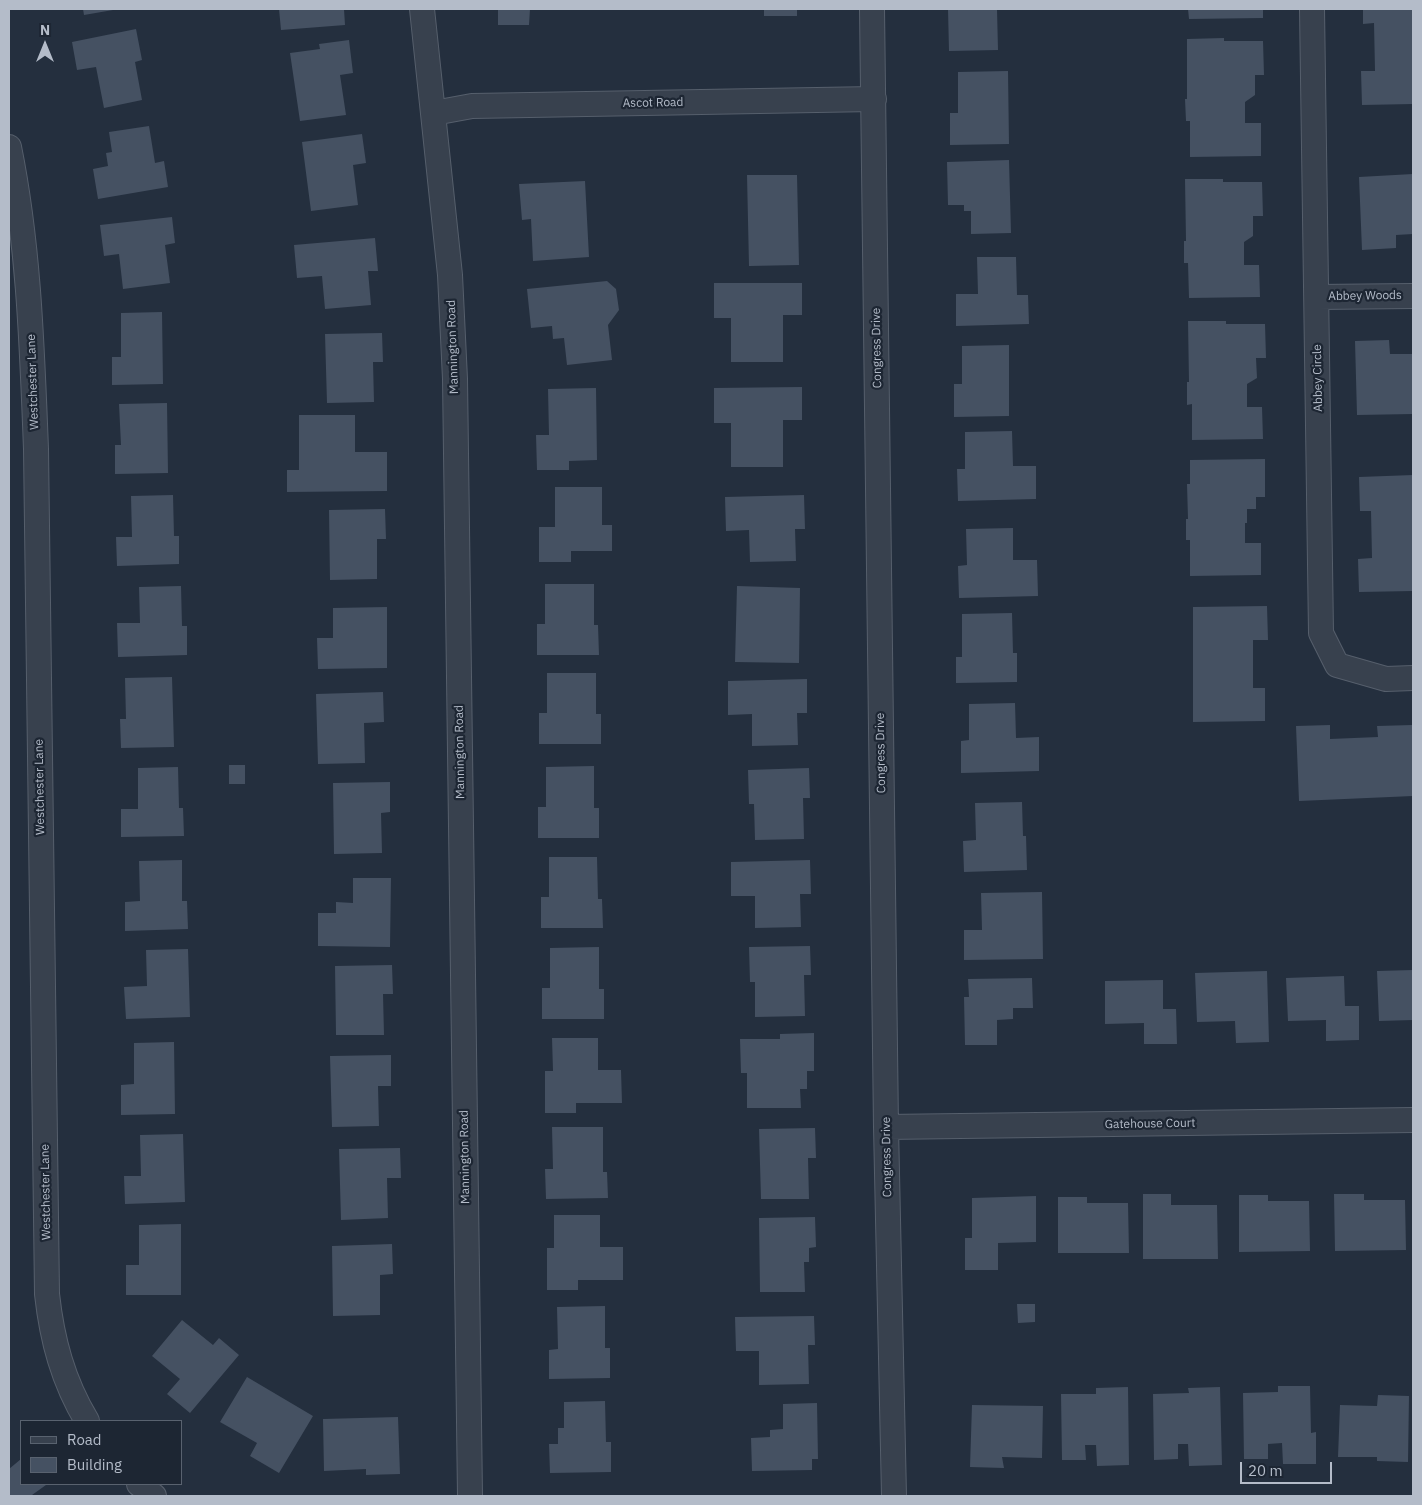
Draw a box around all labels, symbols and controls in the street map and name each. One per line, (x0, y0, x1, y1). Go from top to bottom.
north arrow (20, 20, 70, 70)
text: N (40, 21, 50, 39)
street label: Ascot Road (622, 95, 684, 111)
street label: Abbey Woods (1328, 288, 1402, 304)
street label: Mannington Road (444, 300, 462, 394)
street label: Congress Drive (869, 308, 885, 388)
street label: Westchester Lane (24, 334, 42, 430)
street label: Abbey Circle (1310, 344, 1326, 412)
street label: Mannington Road (452, 705, 468, 799)
street label: Congress Drive (873, 713, 889, 793)
street label: Westchester Lane (32, 739, 48, 835)
street label: Mannington Road (457, 1110, 473, 1204)
street label: Gatehouse Court (1104, 1116, 1196, 1132)
street label: Congress Drive (879, 1117, 895, 1197)
street label: Westchester Lane (38, 1144, 54, 1240)
legend (20, 1420, 182, 1485)
text: Road (67, 1430, 102, 1449)
scale bar (1242, 1452, 1334, 1484)
text: Building (67, 1455, 122, 1474)
text: 20 m (1248, 1461, 1283, 1480)

